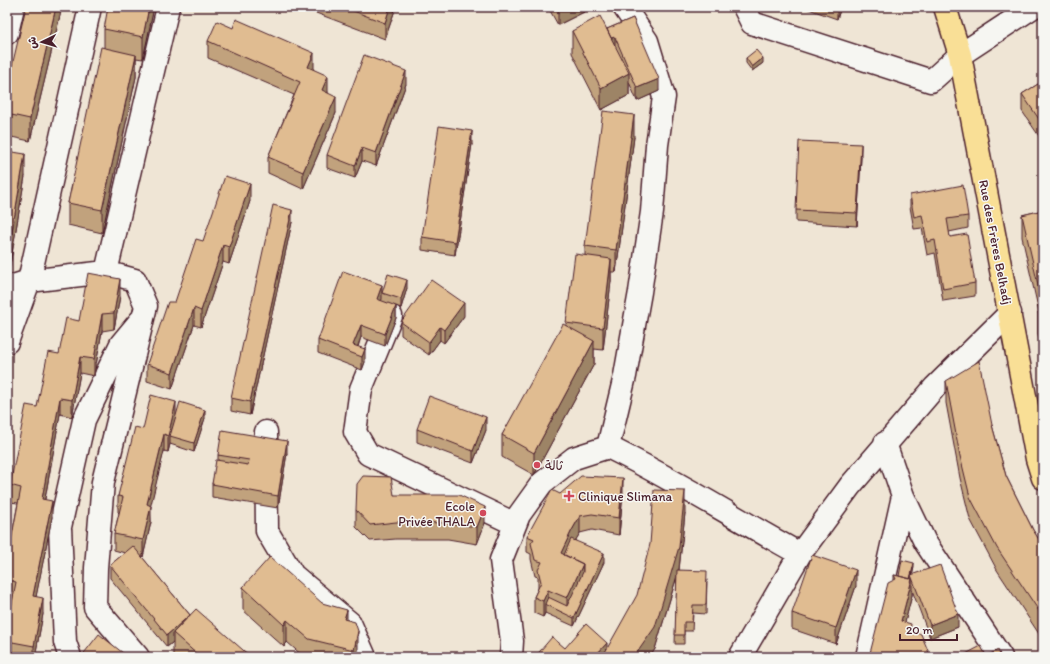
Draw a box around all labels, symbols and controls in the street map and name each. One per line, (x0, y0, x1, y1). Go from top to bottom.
north arrow (22, 22, 62, 62)
text: ش (26, 36, 40, 49)
street label: Rue des Frères Belhadj (976, 179, 1015, 306)
place label: ثالة (545, 458, 564, 473)
marker: ثالة (532, 460, 542, 470)
place label: Clinique Slimana (578, 489, 673, 504)
marker: Clinique Slimana (563, 490, 575, 502)
place label: Ecole Privée THALA (398, 499, 476, 529)
marker: Ecole Privée THALA (478, 508, 488, 518)
scale bar (900, 616, 957, 642)
text: 20 m (906, 623, 933, 637)

